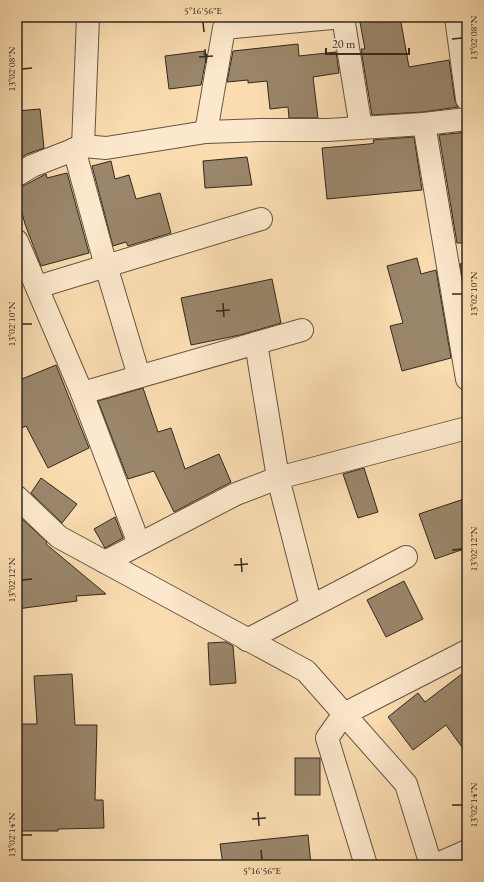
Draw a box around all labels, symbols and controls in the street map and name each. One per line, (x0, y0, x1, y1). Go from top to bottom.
text: 5°16'56"E (184, 4, 222, 17)
text: 13°02'08"N (467, 15, 480, 60)
scale bar (326, 30, 409, 56)
text: 20 m (332, 36, 356, 52)
text: 13°02'08"N (5, 46, 18, 91)
text: 13°02'10"N (467, 271, 480, 316)
text: 13°02'10"N (5, 301, 18, 346)
text: 13°02'12"N (467, 526, 480, 571)
text: 13°02'12"N (5, 557, 18, 602)
text: 13°02'14"N (467, 782, 480, 827)
text: 13°02'14"N (5, 812, 18, 857)
text: 5°16'56"E (243, 864, 281, 877)

